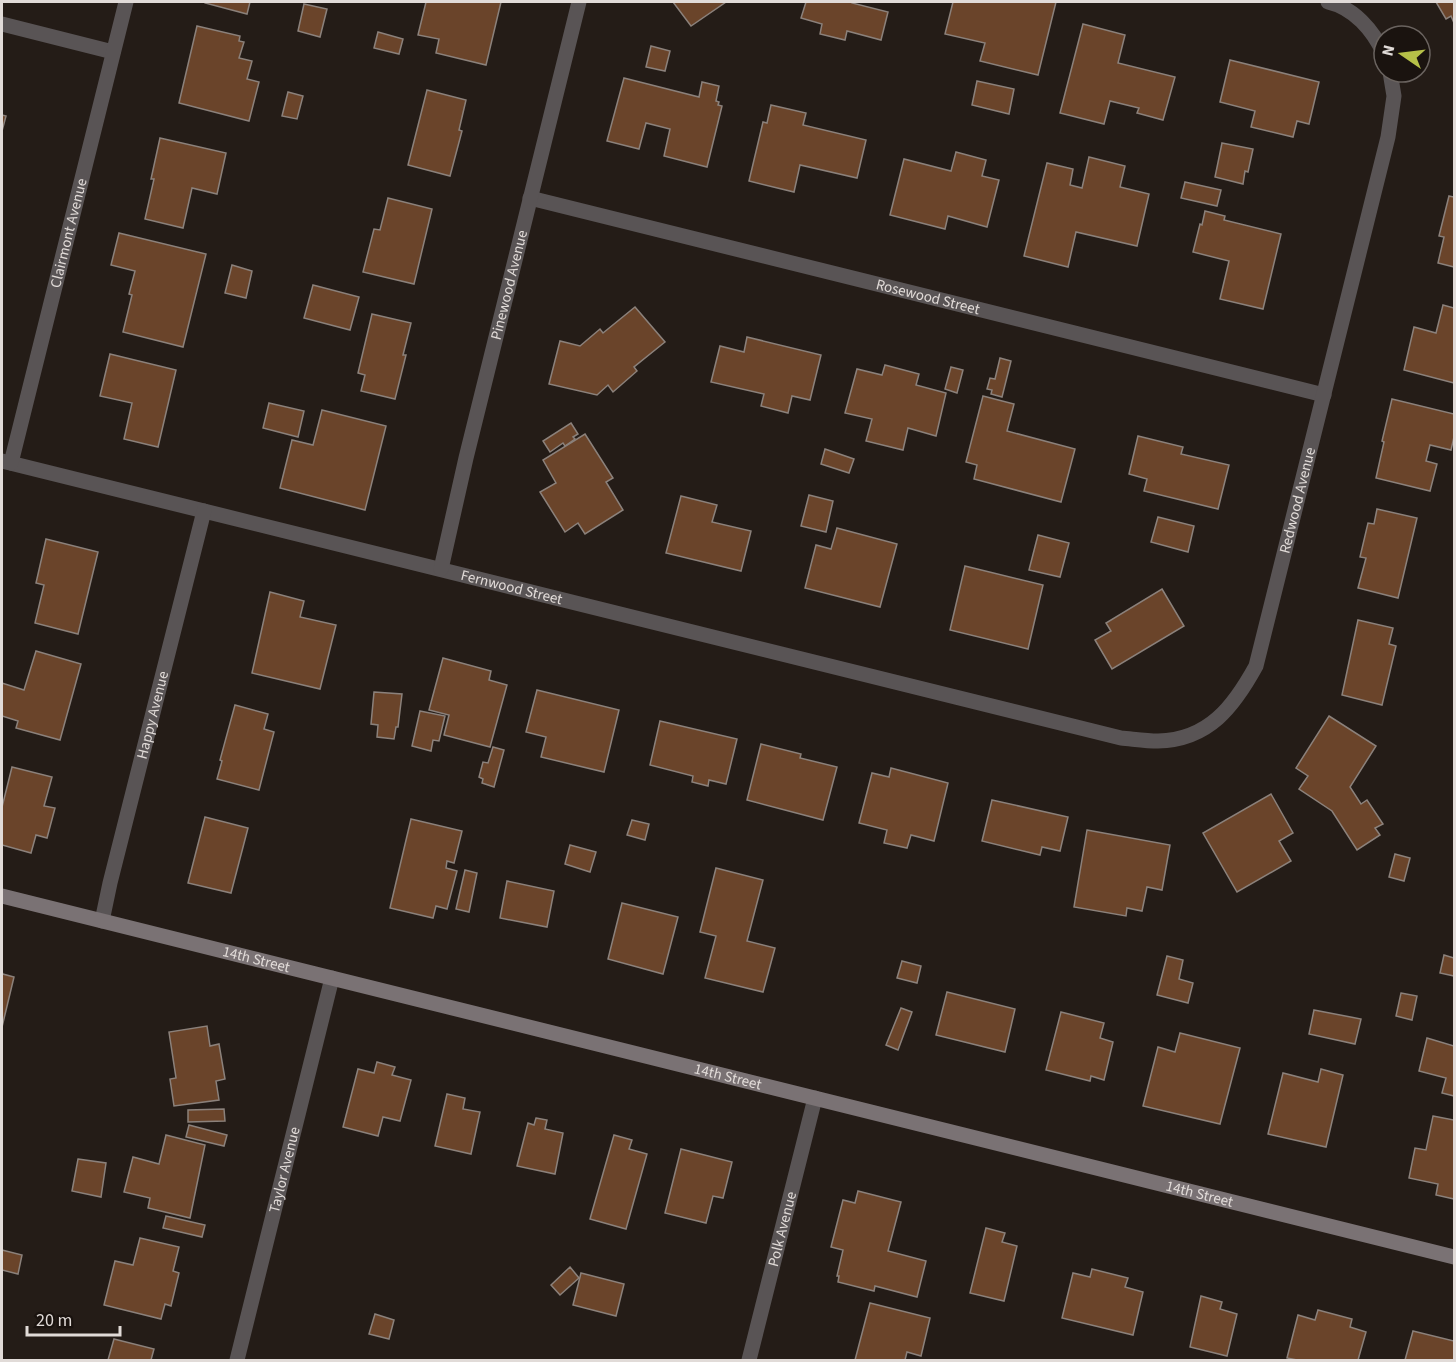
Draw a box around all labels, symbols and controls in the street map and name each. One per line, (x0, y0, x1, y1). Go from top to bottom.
north arrow (1372, 24, 1432, 84)
text: N (1376, 43, 1400, 58)
street label: Clairmont Avenue (45, 176, 93, 290)
street label: Pinewood Avenue (486, 228, 533, 342)
street label: Rosewood Street (874, 274, 982, 320)
street label: Redwood Avenue (1274, 445, 1321, 556)
street label: Fernwood Street (458, 565, 565, 610)
street label: Happy Avenue (132, 669, 174, 762)
street label: 14th Street (220, 941, 292, 978)
street label: 14th Street (692, 1058, 764, 1095)
street label: Taylor Avenue (264, 1125, 306, 1215)
street label: 14th Street (1163, 1176, 1235, 1213)
street label: Polk Avenue (763, 1189, 802, 1269)
scale bar (27, 1299, 120, 1337)
text: 20 m (36, 1308, 72, 1333)

